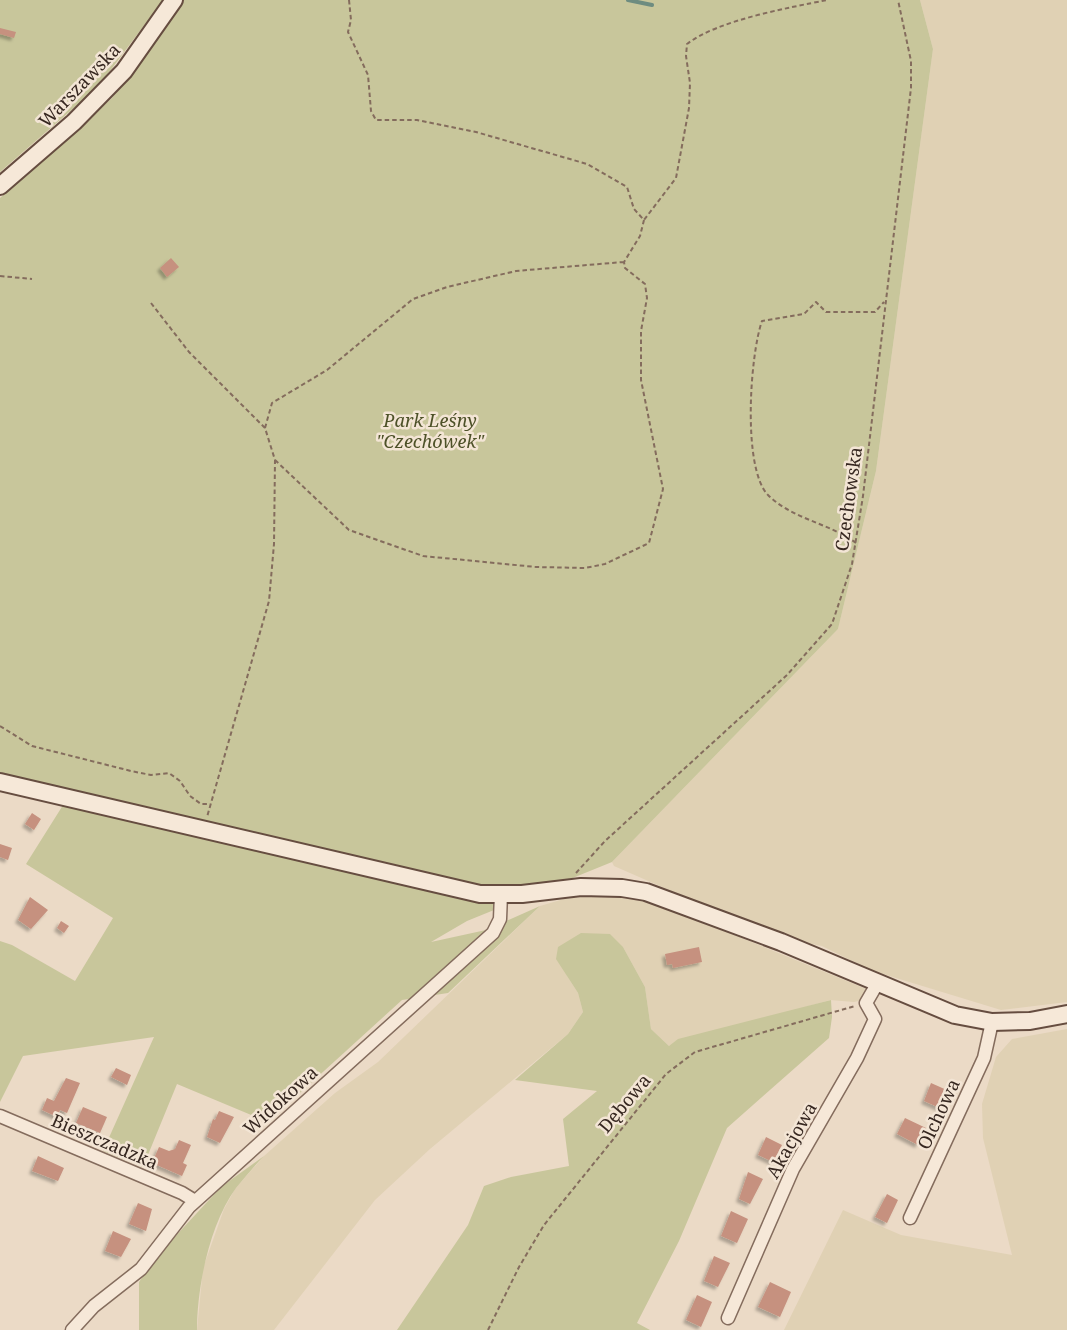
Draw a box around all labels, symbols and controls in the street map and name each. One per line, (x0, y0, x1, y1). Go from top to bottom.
street label: Warszawska (33, 38, 125, 132)
park label: Park Leśny "Czechówek" (376, 408, 486, 453)
street label: Czechowska (829, 445, 867, 553)
street label: Widokowa (238, 1060, 322, 1140)
street label: Dębowa (592, 1069, 656, 1137)
street label: Olchowa (911, 1075, 965, 1153)
street label: Akacjowa (760, 1098, 822, 1182)
street label: Bieszczadzka (48, 1108, 162, 1174)

